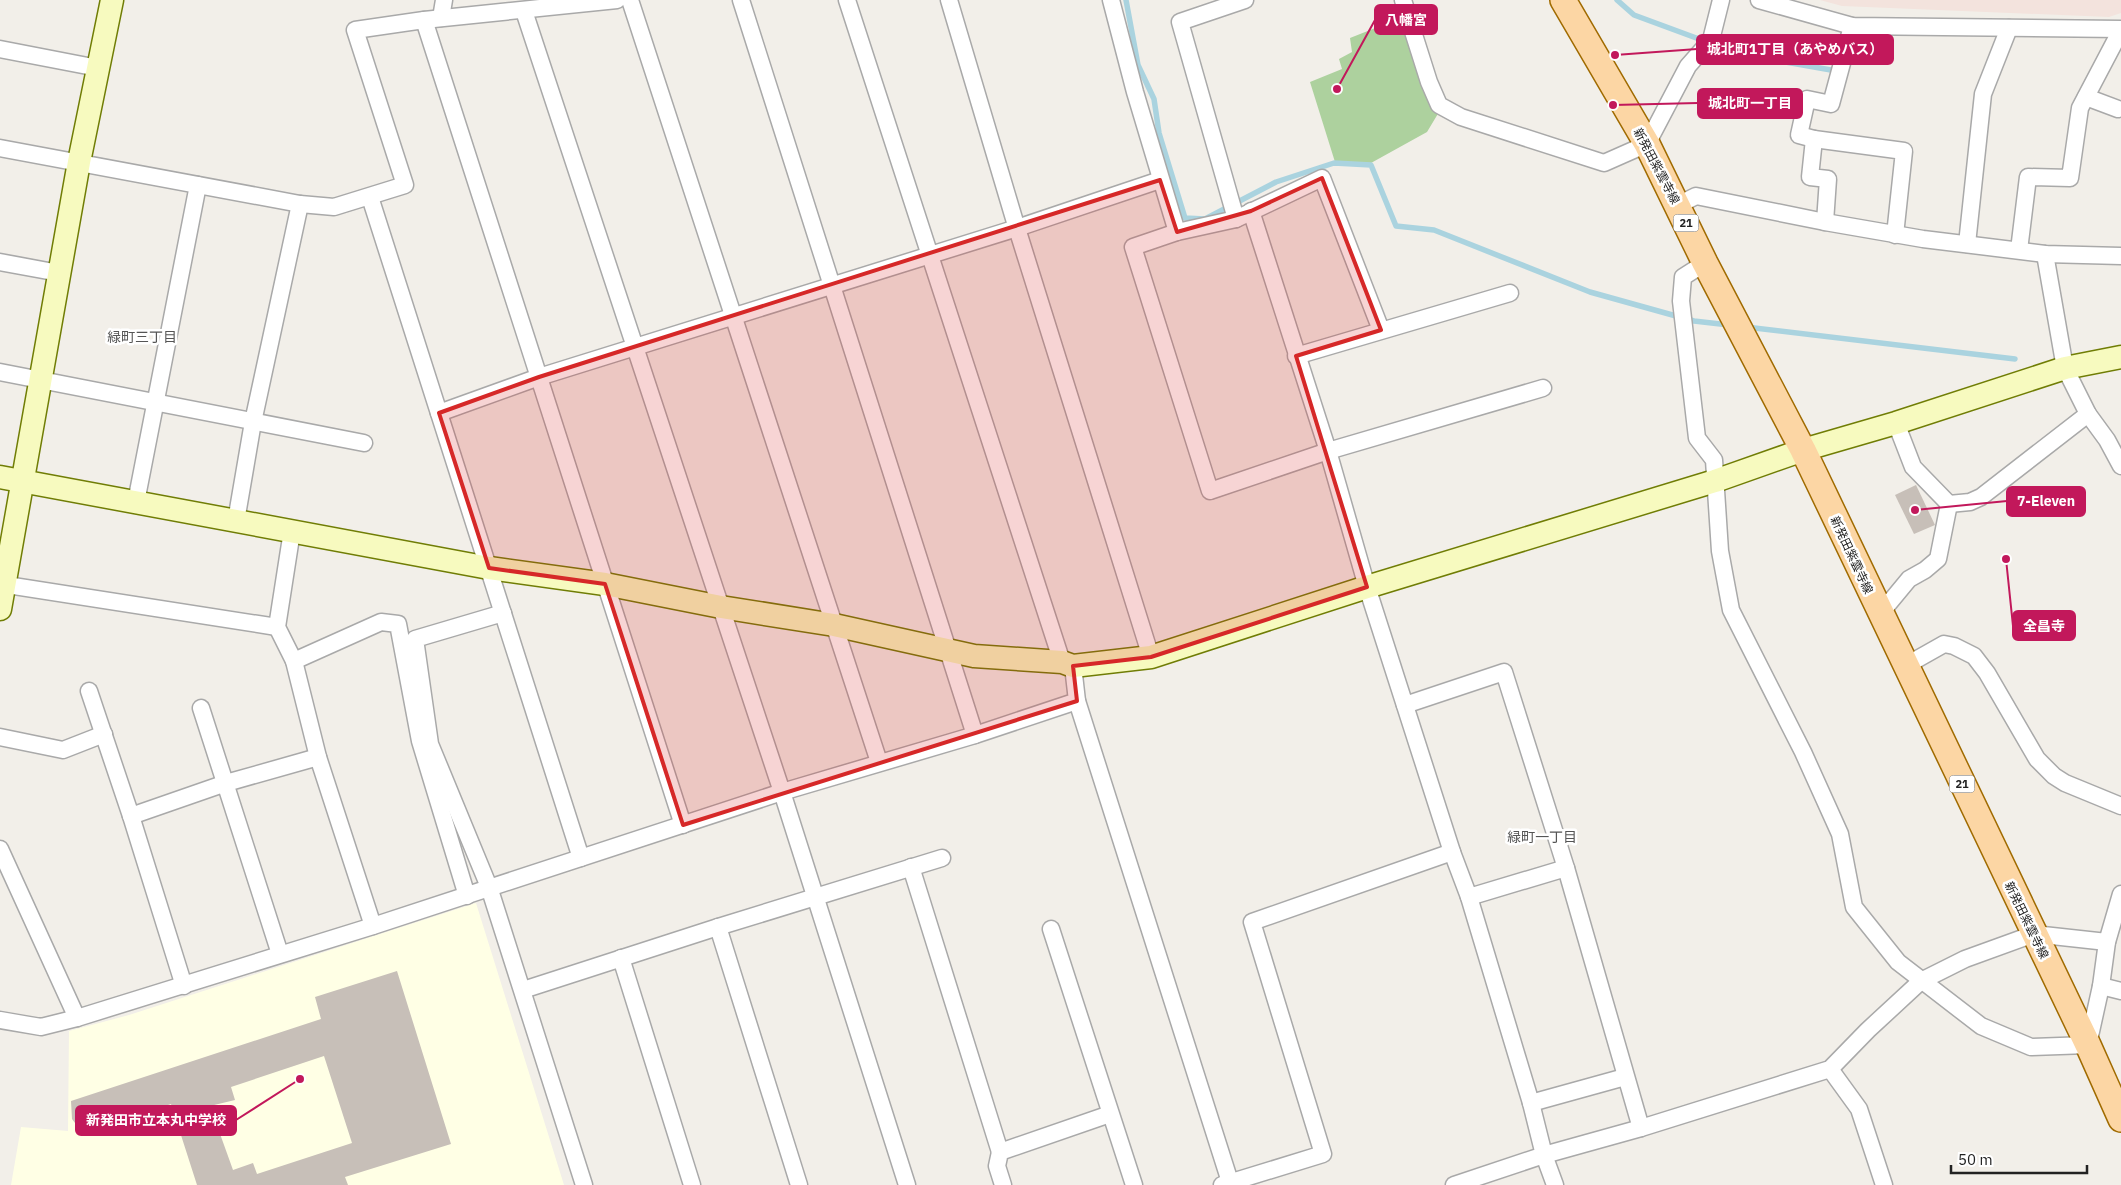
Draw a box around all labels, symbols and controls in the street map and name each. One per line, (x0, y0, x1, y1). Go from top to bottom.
callout: 八幡宮 (1375, 5, 1437, 34)
text: 八幡宮 (1385, 11, 1427, 29)
callout: 城北町1丁目（あやめバス） (1697, 35, 1893, 64)
text: 城北町1丁目（あやめバス） (1707, 40, 1883, 58)
callout: 城北町一丁目 (1698, 89, 1802, 118)
text: 城北町一丁目 (1708, 94, 1792, 112)
street label: 新発田紫雲寺線 (1631, 125, 1683, 207)
road number: 21 (1674, 214, 1698, 232)
district label: 緑町三丁目 (107, 328, 177, 346)
callout: 7-Eleven (2007, 487, 2085, 516)
text: 7-Eleven (2017, 492, 2075, 510)
street label: 新発田紫雲寺線 (1827, 514, 1877, 596)
callout: 全昌寺 (2013, 611, 2075, 640)
text: 全昌寺 (2023, 617, 2065, 635)
road number: 21 (1950, 776, 1974, 792)
district label: 緑町一丁目 (1507, 828, 1577, 846)
street label: 新発田紫雲寺線 (2002, 879, 2052, 961)
callout: 新発田市立本丸中学校 (76, 1106, 236, 1135)
text: 新発田市立本丸中学校 (86, 1111, 226, 1129)
scale bar (1951, 1142, 2087, 1174)
text: 50 m (1958, 1150, 1993, 1169)

